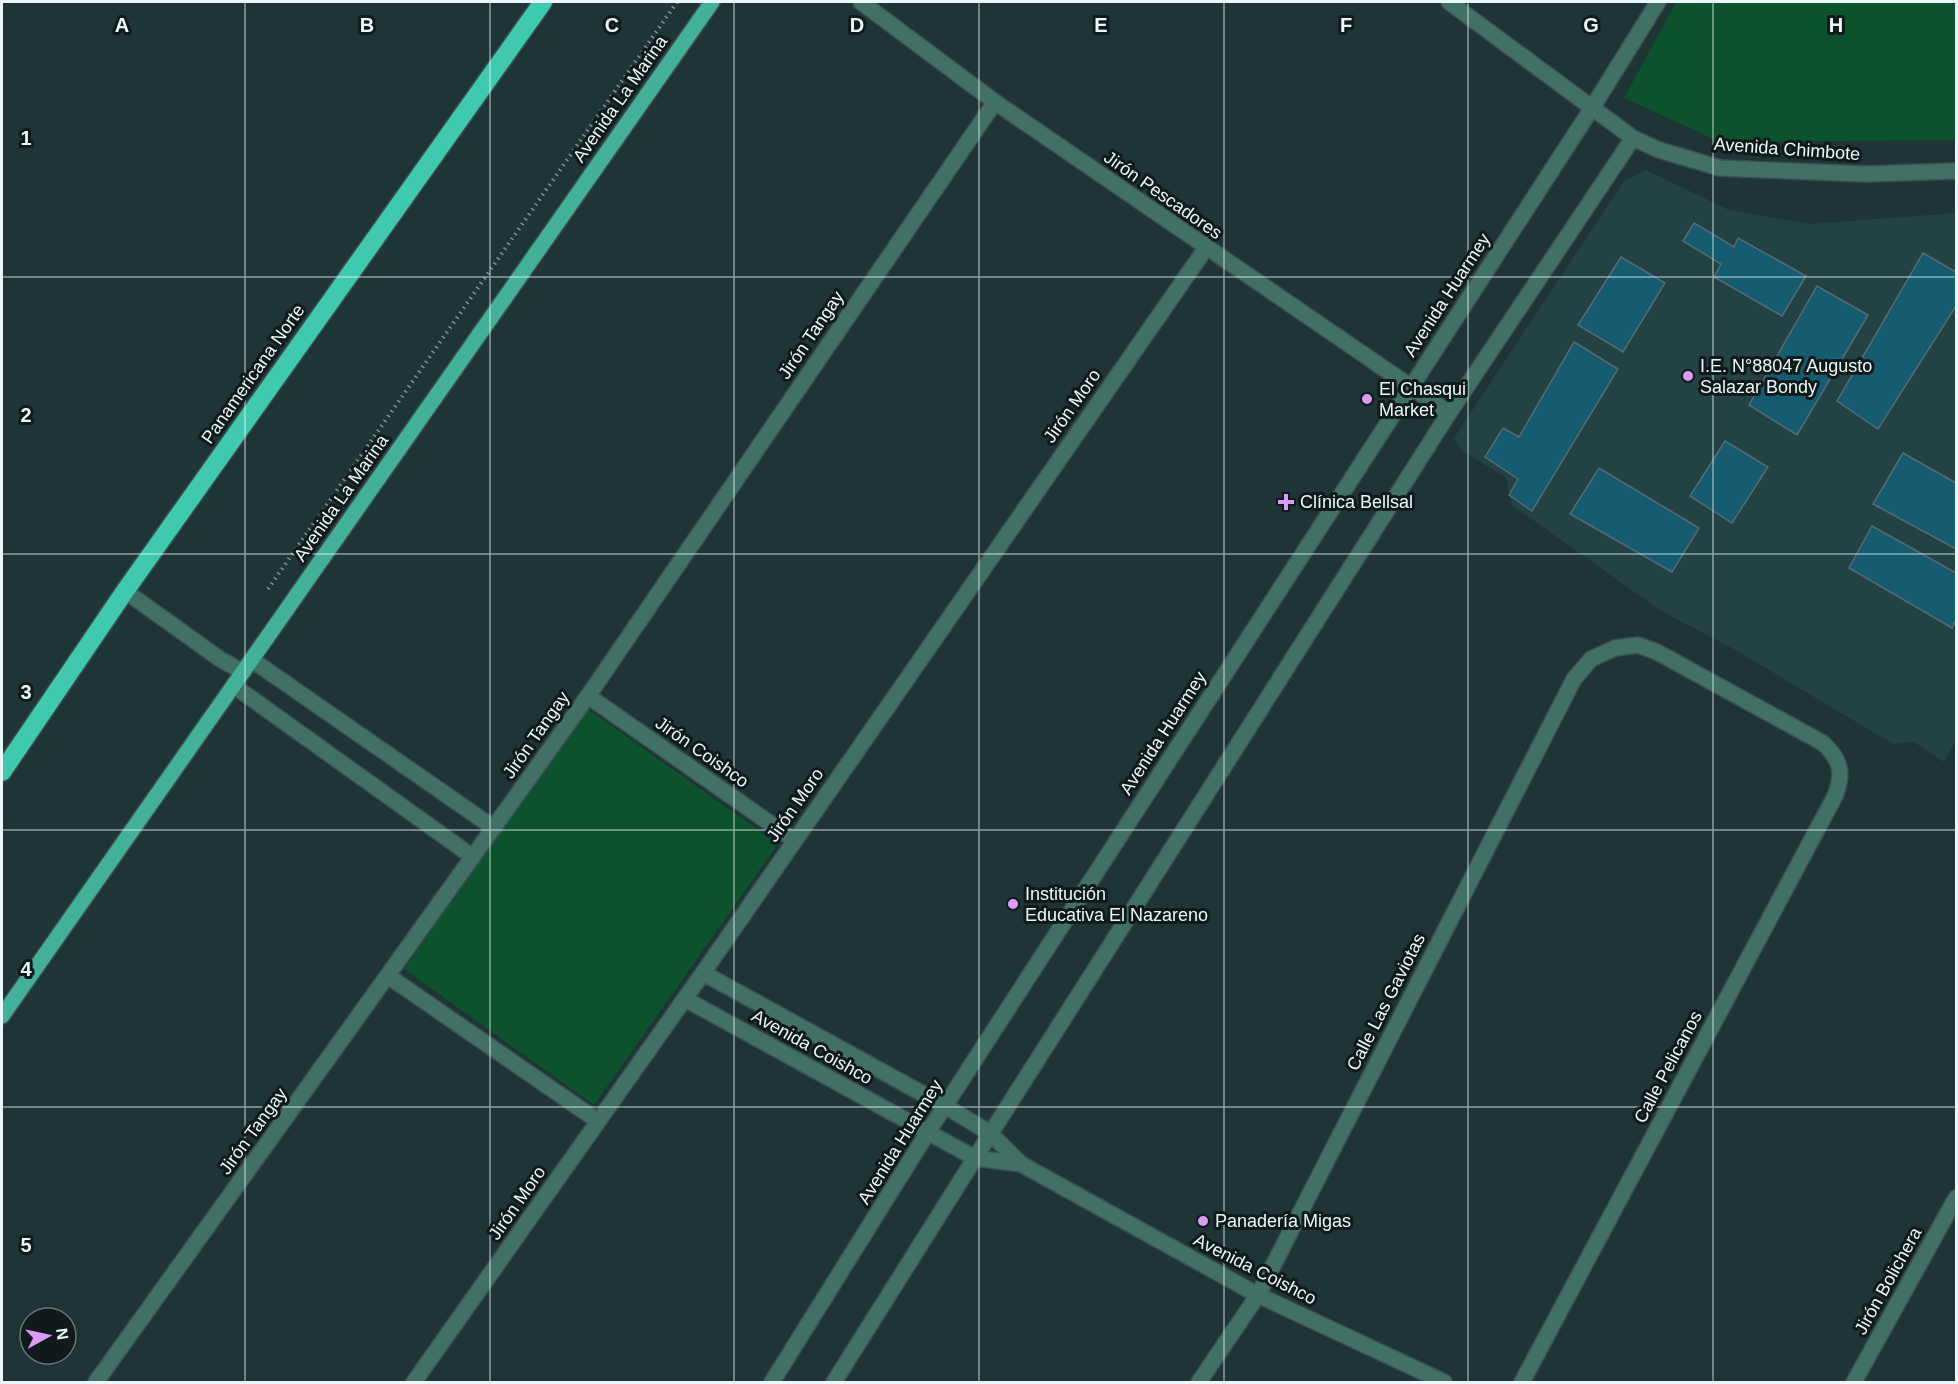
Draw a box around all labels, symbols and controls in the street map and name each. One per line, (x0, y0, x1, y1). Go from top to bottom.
text: A (115, 14, 129, 36)
text: B (360, 14, 374, 36)
text: C (605, 14, 619, 36)
text: D (850, 14, 864, 36)
text: E (1094, 14, 1108, 36)
text: F (1340, 14, 1352, 36)
text: G (1583, 14, 1599, 36)
text: H (1829, 14, 1843, 36)
street label: Avenida La Marina (569, 31, 672, 166)
text: 1 (20, 127, 32, 149)
street label: Avenida Chimbote (1713, 134, 1861, 164)
street label: Jirón Pescadores (1100, 147, 1226, 243)
street label: Avenida Huarmey (1400, 230, 1494, 360)
street label: Jirón Tangay (774, 287, 848, 383)
street label: Panamericana Norte (197, 301, 309, 447)
place label: I.E. N°88047 Augusto Salazar Bondy (1700, 356, 1872, 397)
street label: Jirón Moro (1039, 365, 1105, 447)
marker: I.E. N°88047 Augusto Salazar Bondy (1681, 369, 1695, 383)
place label: El Chasqui Market (1379, 379, 1466, 420)
marker: El Chasqui Market (1360, 392, 1374, 406)
text: 2 (20, 404, 32, 426)
street label: Avenida La Marina (290, 430, 393, 565)
place label: Clínica Bellsal (1300, 492, 1413, 512)
marker: Clínica Bellsal (1277, 493, 1295, 511)
street label: Avenida Huarmey (1116, 668, 1210, 798)
text: 3 (20, 681, 32, 703)
street label: Jirón Tangay (499, 688, 573, 782)
street label: Jirón Coishco (652, 713, 752, 791)
street label: Jirón Moro (762, 764, 828, 846)
place label: Institución Educativa El Nazareno (1025, 884, 1208, 925)
marker: Institución Educativa El Nazareno (1006, 897, 1020, 911)
street label: Calle Las Gaviotas (1343, 930, 1429, 1074)
text: 4 (20, 958, 32, 980)
street label: Avenida Coishco (748, 1006, 876, 1088)
street label: Calle Pelicanos (1630, 1008, 1706, 1126)
street label: Avenida Huarmey (854, 1076, 946, 1208)
street label: Jirón Tangay (215, 1084, 291, 1178)
street label: Jirón Moro (484, 1162, 550, 1244)
place label: Panadería Migas (1215, 1211, 1351, 1231)
marker: Panadería Migas (1196, 1214, 1210, 1228)
street label: Jirón Bolichera (1850, 1223, 1926, 1338)
street label: Avenida Coishco (1190, 1229, 1320, 1309)
text: 5 (20, 1234, 32, 1256)
north arrow (18, 1306, 78, 1366)
text: N (53, 1327, 72, 1341)

